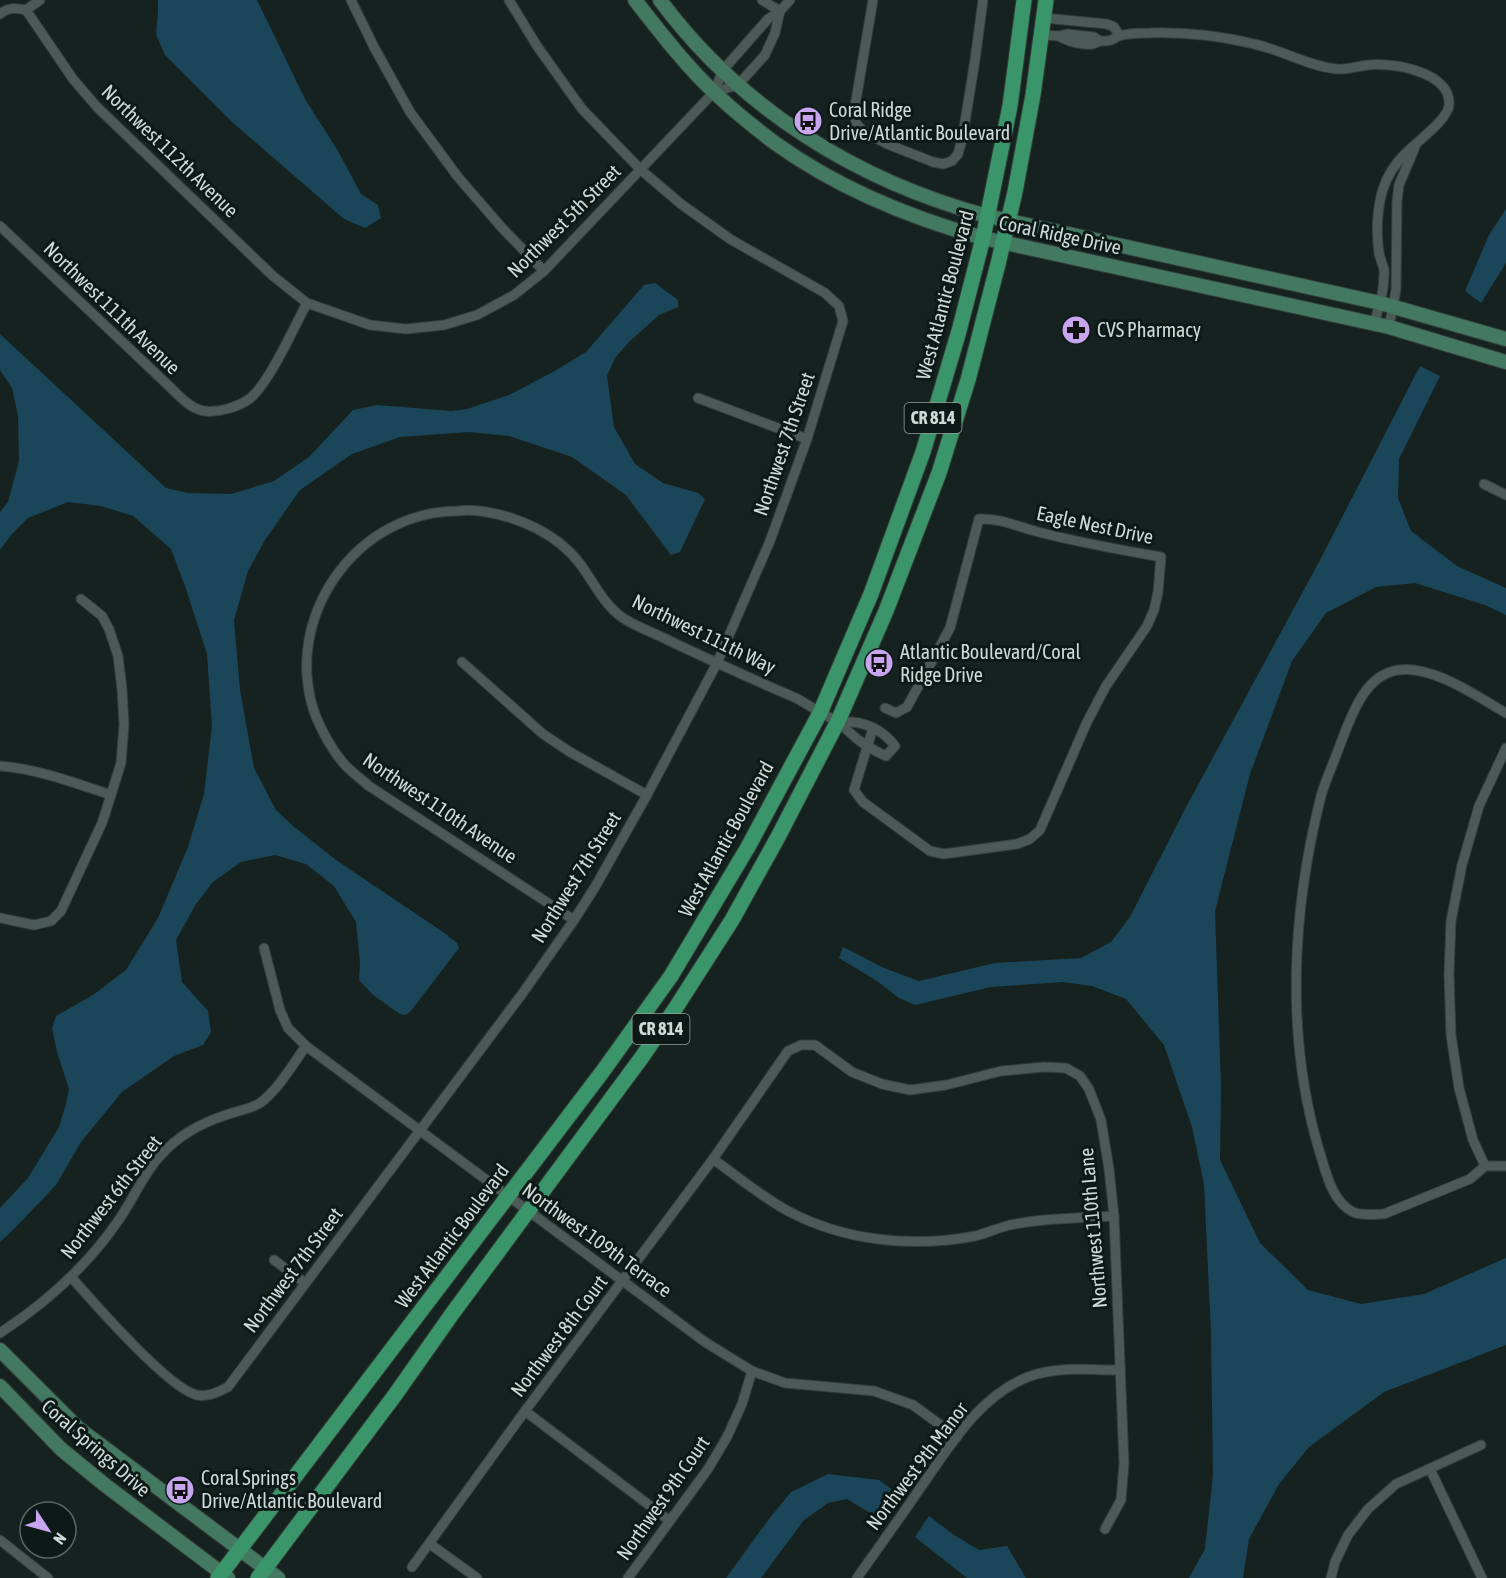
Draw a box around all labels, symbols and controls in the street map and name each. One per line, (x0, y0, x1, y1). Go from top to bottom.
street label: Northwest 112th Avenue (97, 80, 243, 222)
place label: Coral Ridge Drive/Atlantic Boulevard (829, 98, 1010, 144)
bus stop icon: Coral Ridge Drive/Atlantic Boulevard (792, 105, 824, 137)
street label: Northwest 5th Street (502, 159, 625, 282)
street label: West Atlantic Boulevard (911, 208, 978, 382)
street label: Coral Ridge Drive (997, 210, 1123, 259)
street label: Northwest 111th Avenue (39, 237, 185, 379)
pharmacy icon: CVS Pharmacy (1060, 314, 1092, 346)
place label: CVS Pharmacy (1097, 318, 1201, 341)
street label: Northwest 7th Street (748, 369, 819, 519)
road number: CR 814 (904, 403, 962, 433)
street label: Eagle Nest Drive (1035, 501, 1156, 548)
street label: Northwest 111th Way (629, 589, 780, 678)
place label: Atlantic Boulevard/Coral Ridge Drive (900, 640, 1082, 686)
bus stop icon: Atlantic Boulevard/Coral Ridge Drive (863, 647, 895, 679)
street label: Northwest 110th Avenue (359, 748, 522, 868)
street label: West Atlantic Boulevard (673, 757, 778, 920)
street label: Northwest 7th Street (526, 807, 625, 947)
road number: CR 814 (632, 1014, 690, 1044)
street label: Northwest 6th Street (55, 1130, 166, 1263)
street label: Northwest 110th Lane (1074, 1147, 1111, 1309)
street label: West Atlantic Boulevard (390, 1159, 513, 1312)
street label: Northwest 109th Terrace (518, 1178, 676, 1302)
street label: Northwest 7th Street (238, 1203, 347, 1337)
street label: Northwest 8th Court (506, 1270, 612, 1401)
street label: Coral Springs Drive (37, 1394, 155, 1501)
street label: Northwest 9th Manor (861, 1396, 973, 1534)
street label: Northwest 9th Court (611, 1431, 714, 1564)
place label: Coral Springs Drive/Atlantic Boulevard (201, 1466, 382, 1512)
bus stop icon: Coral Springs Drive/Atlantic Boulevard (164, 1474, 196, 1506)
north arrow (18, 1500, 78, 1560)
text: N (50, 1530, 70, 1548)

